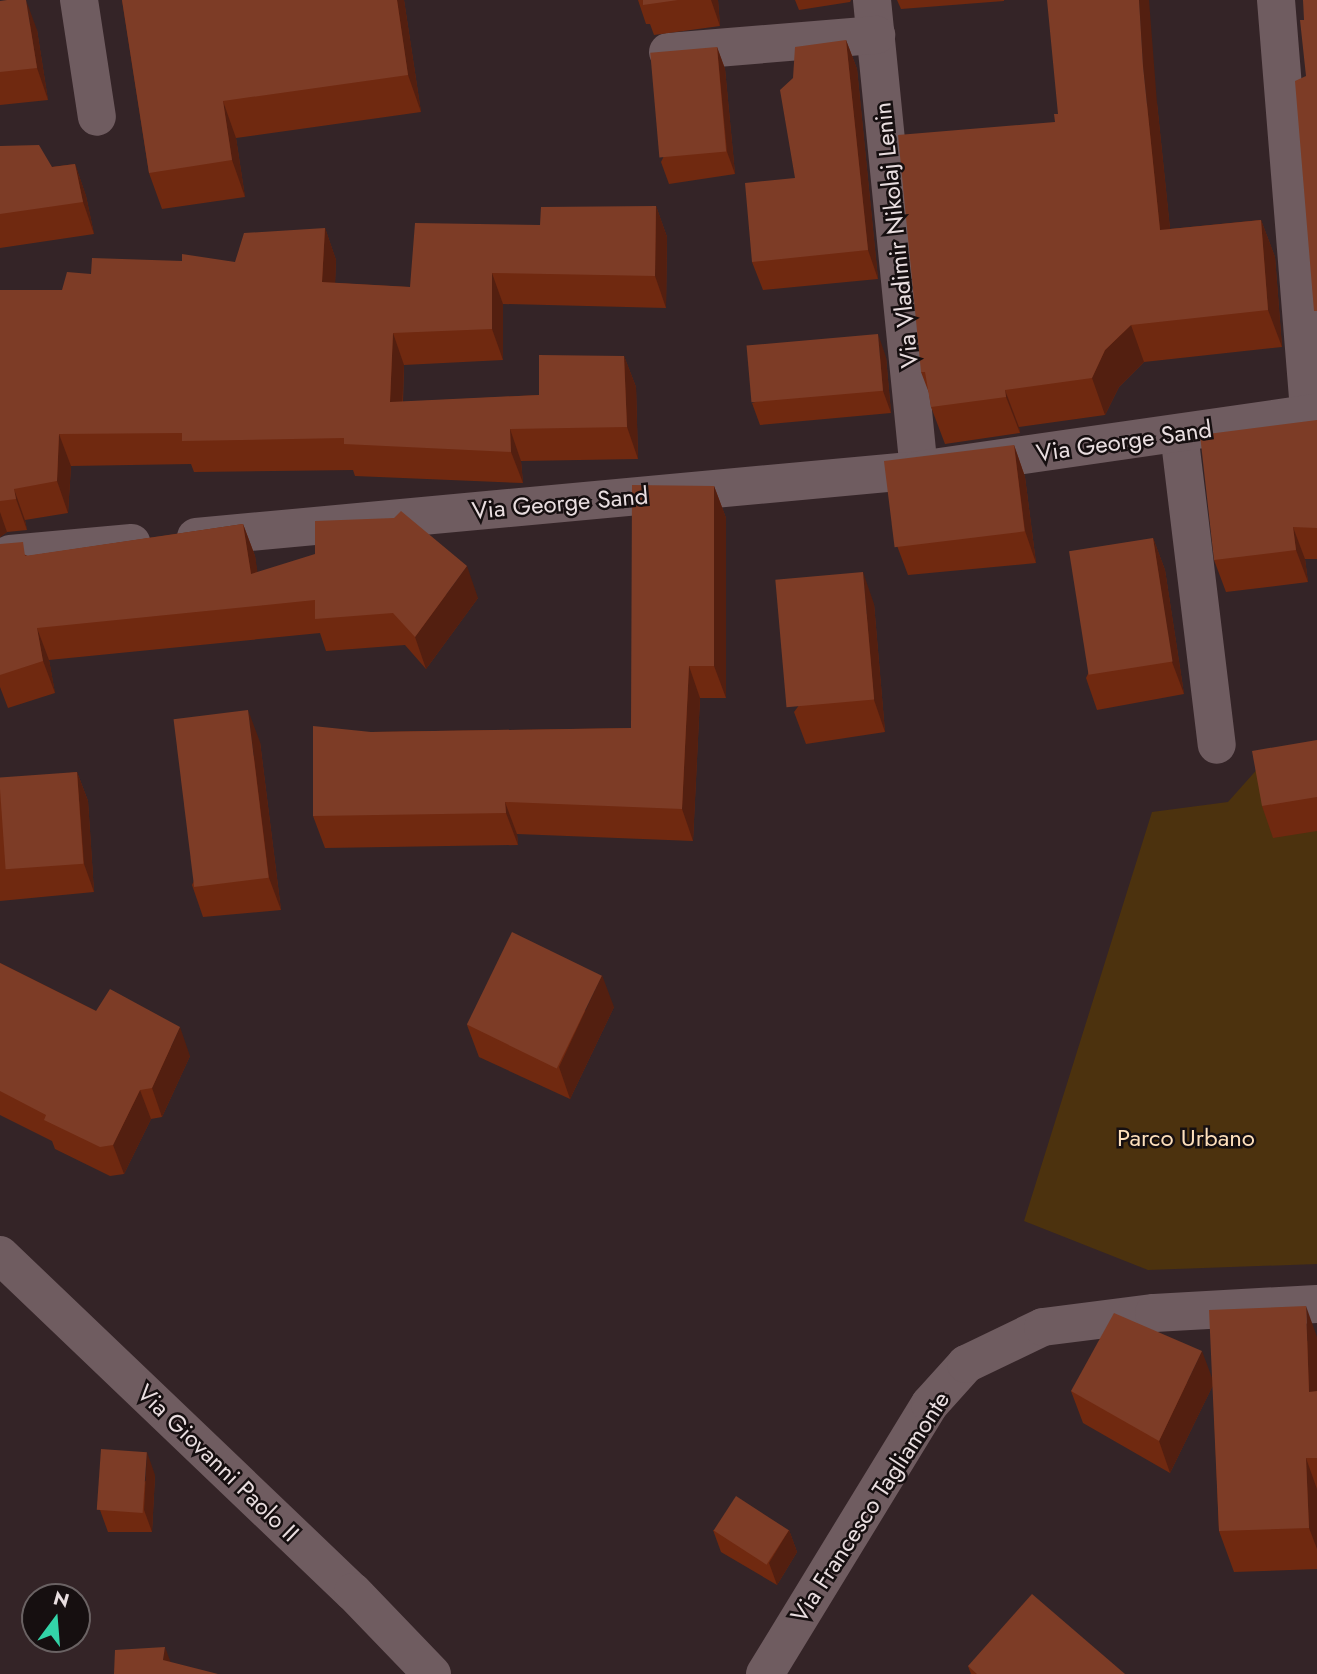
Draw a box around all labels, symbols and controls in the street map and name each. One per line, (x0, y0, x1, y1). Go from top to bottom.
street label: Via Vladimir Nikolaj Lenin (868, 101, 924, 369)
street label: Via George Sand (1034, 414, 1214, 468)
street label: Via George Sand (471, 481, 649, 525)
park label: Parco Urbano (1117, 1124, 1255, 1152)
street label: Via Giovanni Paolo II (131, 1378, 305, 1548)
street label: Via Francesco Tagliamonte (784, 1386, 956, 1628)
north arrow (21, 1583, 91, 1653)
text: N (50, 1584, 72, 1614)

